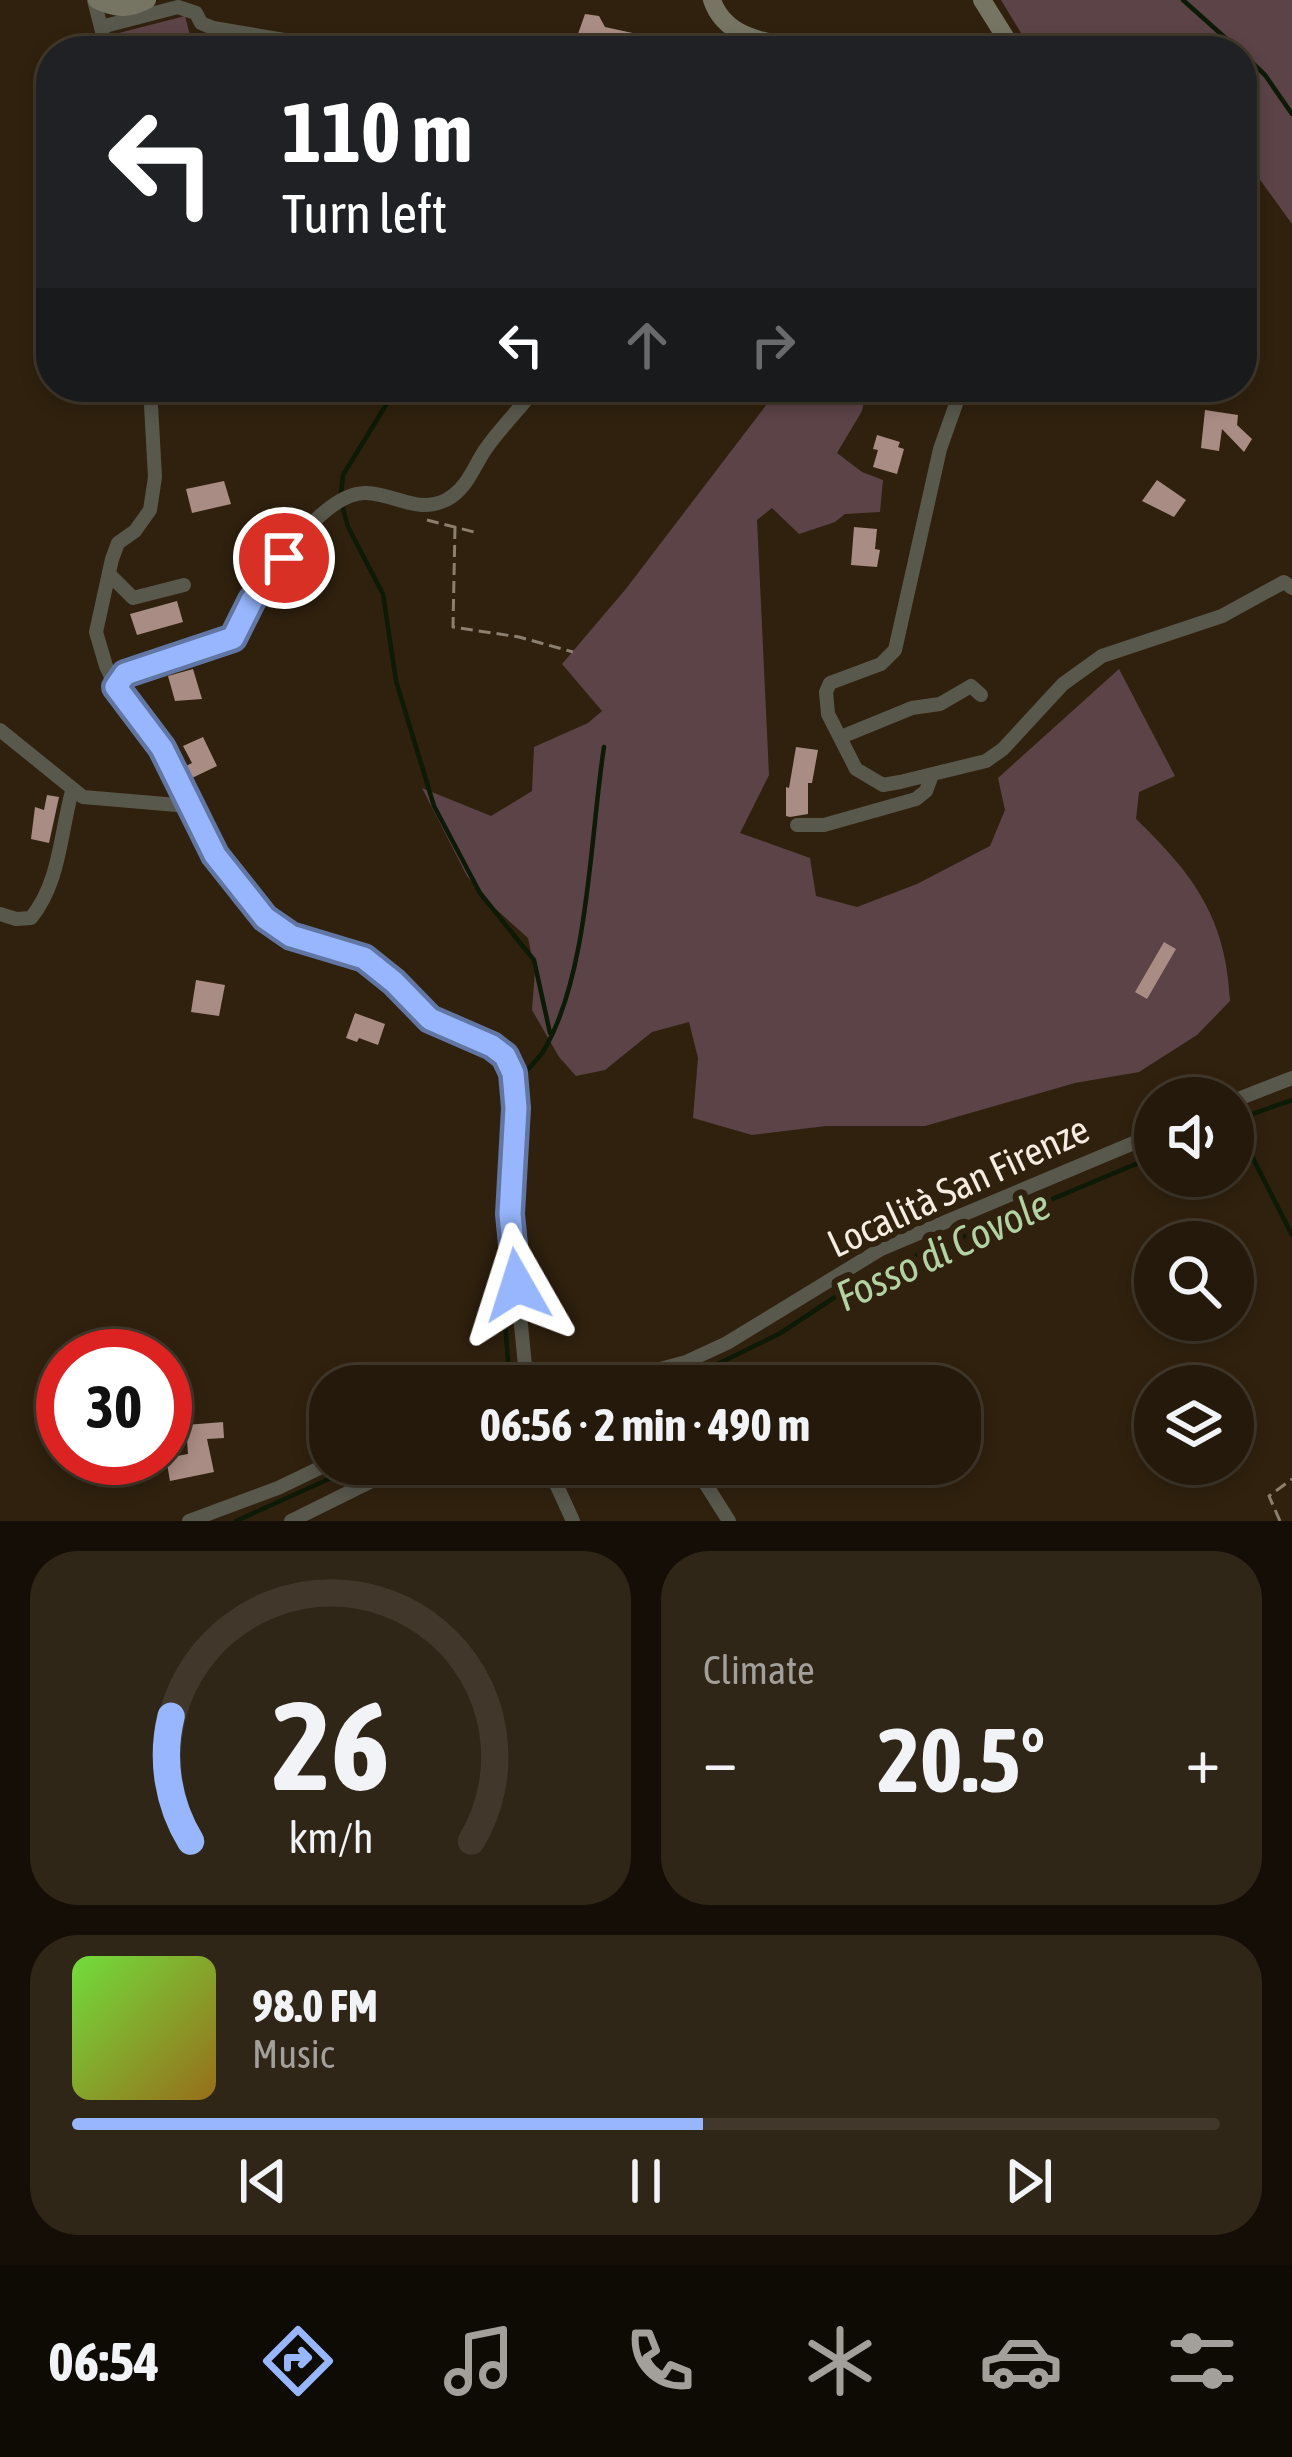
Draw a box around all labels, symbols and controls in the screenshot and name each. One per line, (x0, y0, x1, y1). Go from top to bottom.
icon: left (84, 84, 240, 240)
text: 110 m (282, 84, 472, 180)
text: Turn left (282, 183, 447, 244)
icon: left (488, 312, 554, 378)
icon: ahead (614, 312, 680, 378)
icon: right (740, 312, 806, 378)
pin (233, 507, 335, 609)
icon: arrive (251, 525, 317, 591)
map controls (1134, 1077, 1254, 1485)
button: sound (1134, 1077, 1254, 1197)
street label: Località San Firenze (820, 1106, 1096, 1266)
water label: Fosso di Covole (828, 1179, 1058, 1321)
button: search (1134, 1221, 1254, 1341)
position arrow (454, 1222, 580, 1348)
speed limit sign: 30 (36, 1329, 192, 1485)
button: layers (1134, 1365, 1254, 1485)
text: 06:56 · 2 min · 490 m (480, 1399, 810, 1451)
text: Climate (703, 1648, 815, 1692)
text: 26 (272, 1673, 389, 1816)
text: 20.5° (878, 1708, 1045, 1811)
text: − (703, 1721, 737, 1797)
text: + (1186, 1721, 1220, 1797)
text: km/h (288, 1813, 373, 1862)
text: 98.0 FM (252, 1980, 378, 2032)
text: Music (252, 2032, 334, 2076)
icon: previous (230, 2148, 296, 2214)
icon: pause (613, 2148, 679, 2214)
icon: next (996, 2148, 1062, 2214)
icon: directions (256, 2319, 340, 2403)
icon: music (437, 2319, 521, 2403)
icon: phone (618, 2319, 702, 2403)
icon: climate (798, 2319, 882, 2403)
icon: car (979, 2319, 1063, 2403)
icon: filters (1160, 2319, 1244, 2403)
text: 06:54 (48, 2331, 159, 2392)

